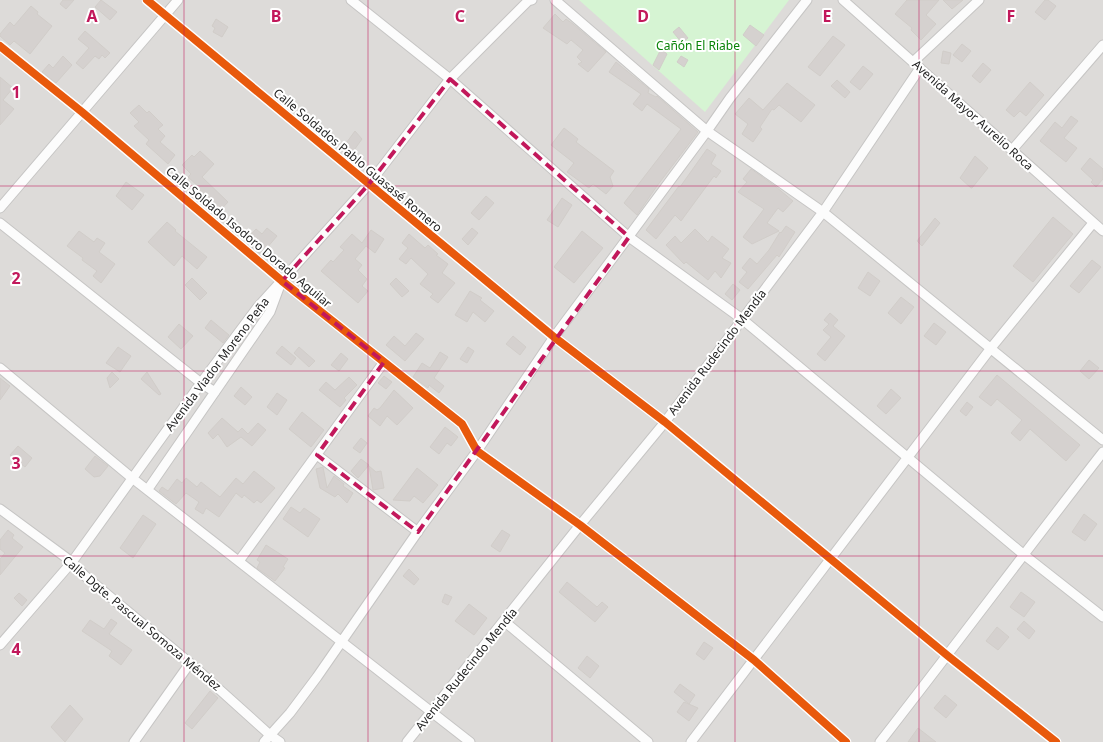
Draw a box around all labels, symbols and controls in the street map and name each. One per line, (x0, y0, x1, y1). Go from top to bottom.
text: A (86, 5, 98, 27)
text: B (271, 5, 281, 27)
text: C (455, 5, 465, 27)
text: D (637, 5, 649, 27)
text: E (823, 5, 832, 27)
text: F (1007, 5, 1015, 27)
park label: Cañón El Riabe (656, 37, 740, 54)
street label: Avenida Mayor Aurelio Roca (909, 56, 1037, 174)
text: 1 (11, 81, 21, 103)
street label: Calle Soldados Pablo Guasasé Romero (270, 84, 446, 236)
street label: Calle Soldado Isodoro Dorado Aguilar (162, 162, 336, 312)
text: 2 (11, 267, 21, 289)
street label: Avenida Rudecindo Mendía (664, 286, 770, 418)
street label: Avenida Viador Moreno Peña (161, 294, 273, 434)
text: 3 (11, 452, 21, 474)
street label: Calle Dgte. Pascual Somoza Méndez (59, 551, 225, 695)
street label: Avenida Rudecindo Mendía (411, 604, 521, 734)
text: 4 (11, 638, 21, 660)

